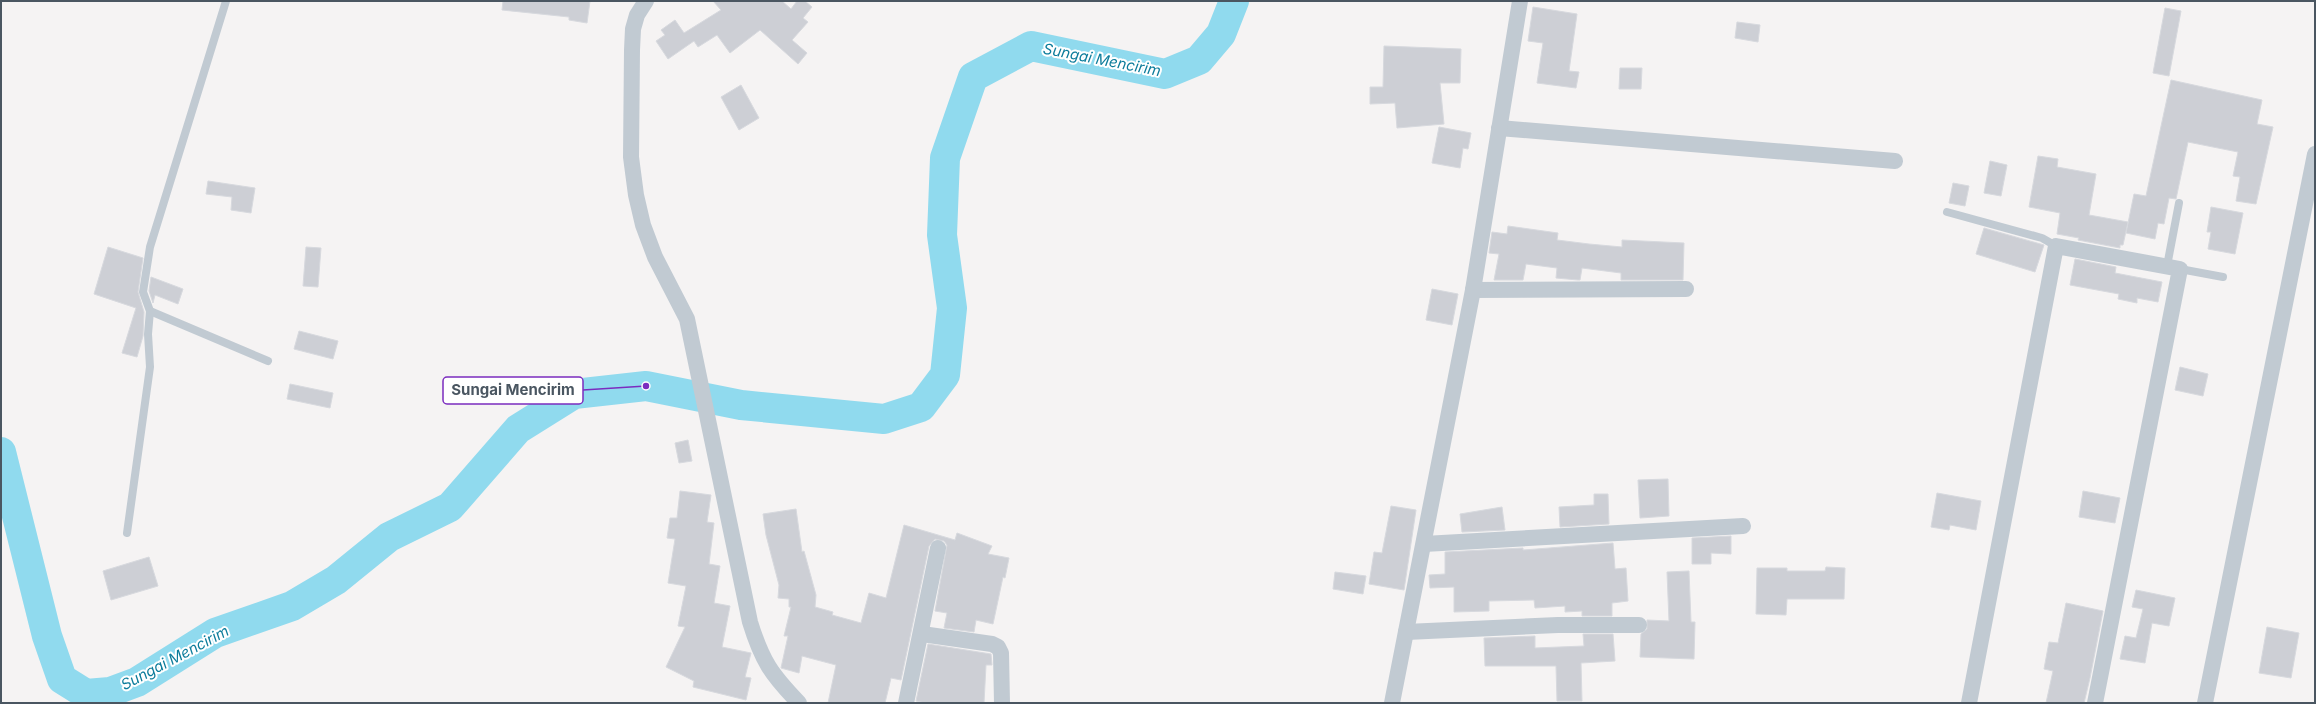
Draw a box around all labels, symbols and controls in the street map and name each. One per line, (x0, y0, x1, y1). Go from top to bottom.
water label: Sungai Mencirim (1042, 39, 1163, 80)
callout: Sungai Mencirim (443, 377, 583, 404)
text: Sungai Mencirim (451, 380, 575, 399)
water label: Sungai Mencirim (118, 621, 232, 694)

